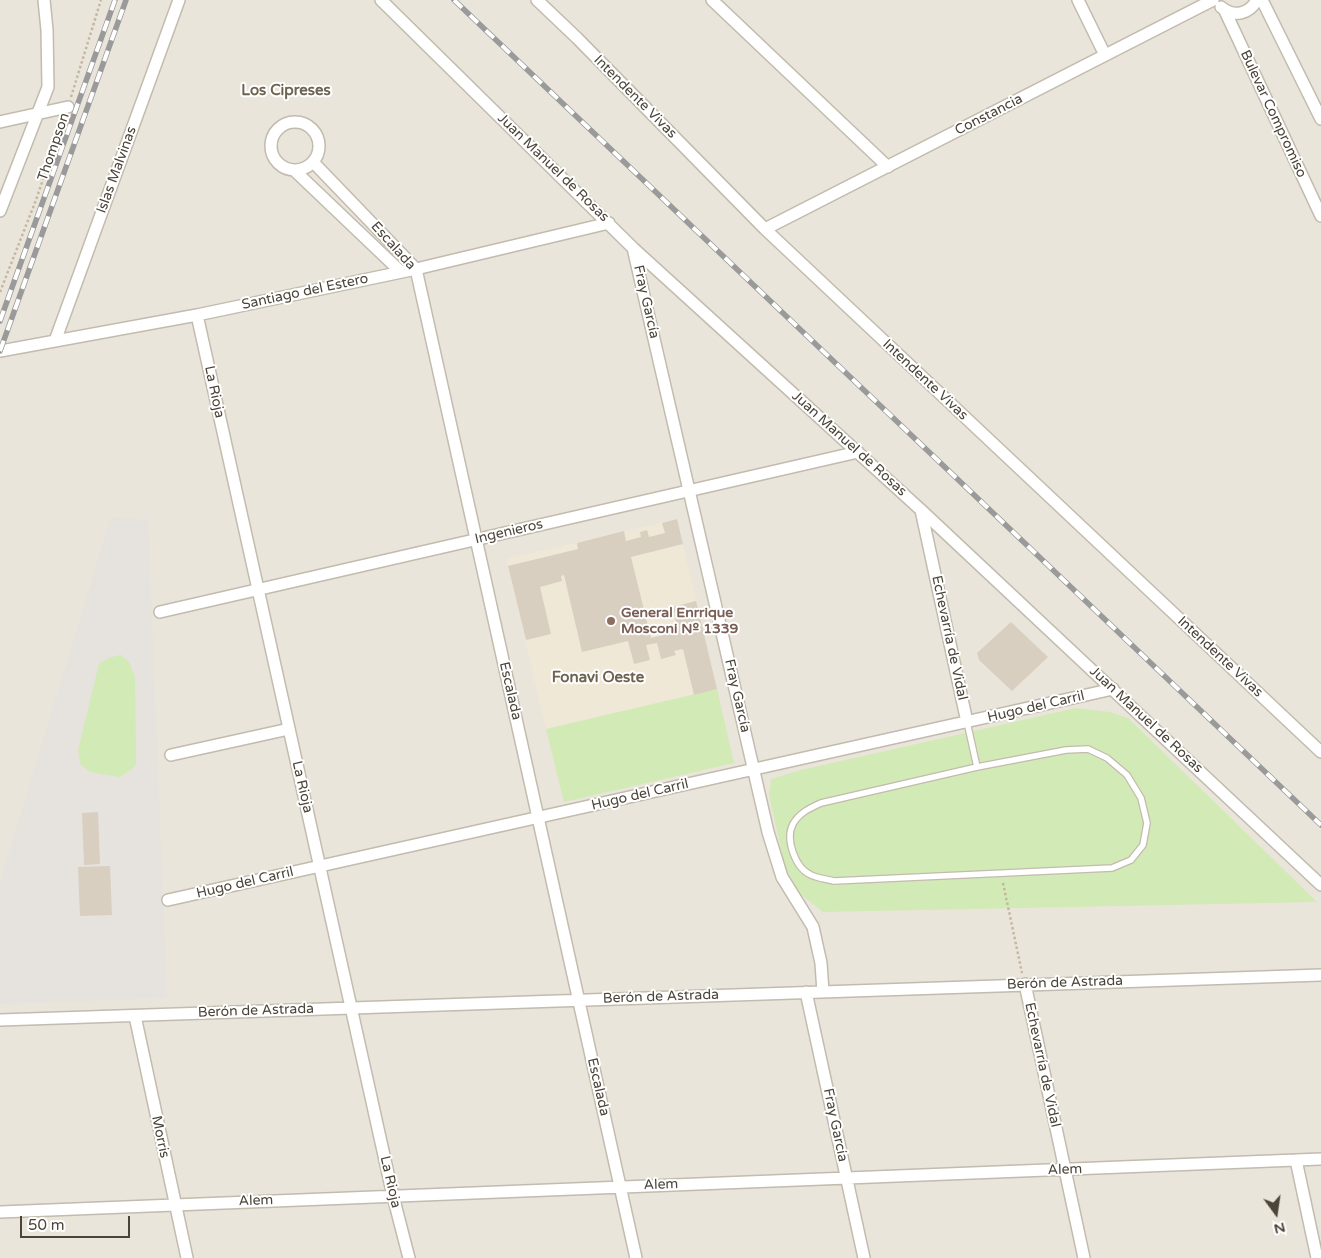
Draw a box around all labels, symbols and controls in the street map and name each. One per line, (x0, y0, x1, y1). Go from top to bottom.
street label: Bulevar Compromiso (1236, 48, 1310, 180)
street label: Intendente Vivas (590, 52, 680, 142)
district label: Los Cipreses (241, 82, 331, 100)
street label: Constancia (952, 91, 1026, 139)
street label: Juan Manuel de Rosas (494, 110, 612, 226)
street label: Thompson (35, 111, 73, 183)
street label: Islas Malvinas (94, 124, 140, 216)
street label: Escalada (367, 218, 419, 274)
street label: Fray García (629, 264, 663, 340)
street label: Santiago del Estero (240, 270, 370, 314)
street label: Intendente Vivas (879, 336, 971, 424)
street label: La Rioja (200, 364, 228, 420)
street label: Juan Manuel de Rosas (788, 388, 910, 500)
street label: Ingenieros (473, 516, 545, 548)
street label: Echevarría de Vidal (928, 574, 970, 702)
place label: General Enrrique Mosconi Nº 1339 (621, 605, 738, 638)
street label: Intendente Vivas (1174, 613, 1266, 701)
marker: General Enrrique Mosconi Nº 1339 (605, 615, 617, 627)
street label: Fray García (720, 658, 754, 734)
street label: Escalada (495, 660, 525, 722)
street label: Juan Manuel de Rosas (1086, 663, 1206, 777)
district label: Fonavi Oeste (552, 669, 644, 687)
street label: Hugo del Carril (986, 688, 1086, 726)
street label: La Rioja (288, 759, 316, 815)
street label: Hugo del Carril (590, 776, 690, 814)
street label: Hugo del Carril (195, 864, 295, 902)
street label: Berón de Astrada (1007, 973, 1123, 993)
street label: Berón de Astrada (603, 987, 719, 1007)
street label: Berón de Astrada (198, 1001, 314, 1021)
street label: Echevarría de Vidal (1021, 1001, 1063, 1129)
street label: Escalada (583, 1056, 613, 1118)
street label: Fray García (819, 1087, 851, 1163)
street label: Morris (147, 1114, 173, 1160)
street label: La Rioja (376, 1154, 404, 1210)
street label: Alem (1047, 1161, 1083, 1179)
street label: Alem (643, 1176, 679, 1194)
north arrow (1251, 1188, 1301, 1238)
street label: Alem (238, 1192, 274, 1210)
scale bar (22, 1206, 132, 1238)
text: 50 m (28, 1216, 65, 1234)
text: N (1272, 1218, 1287, 1238)

